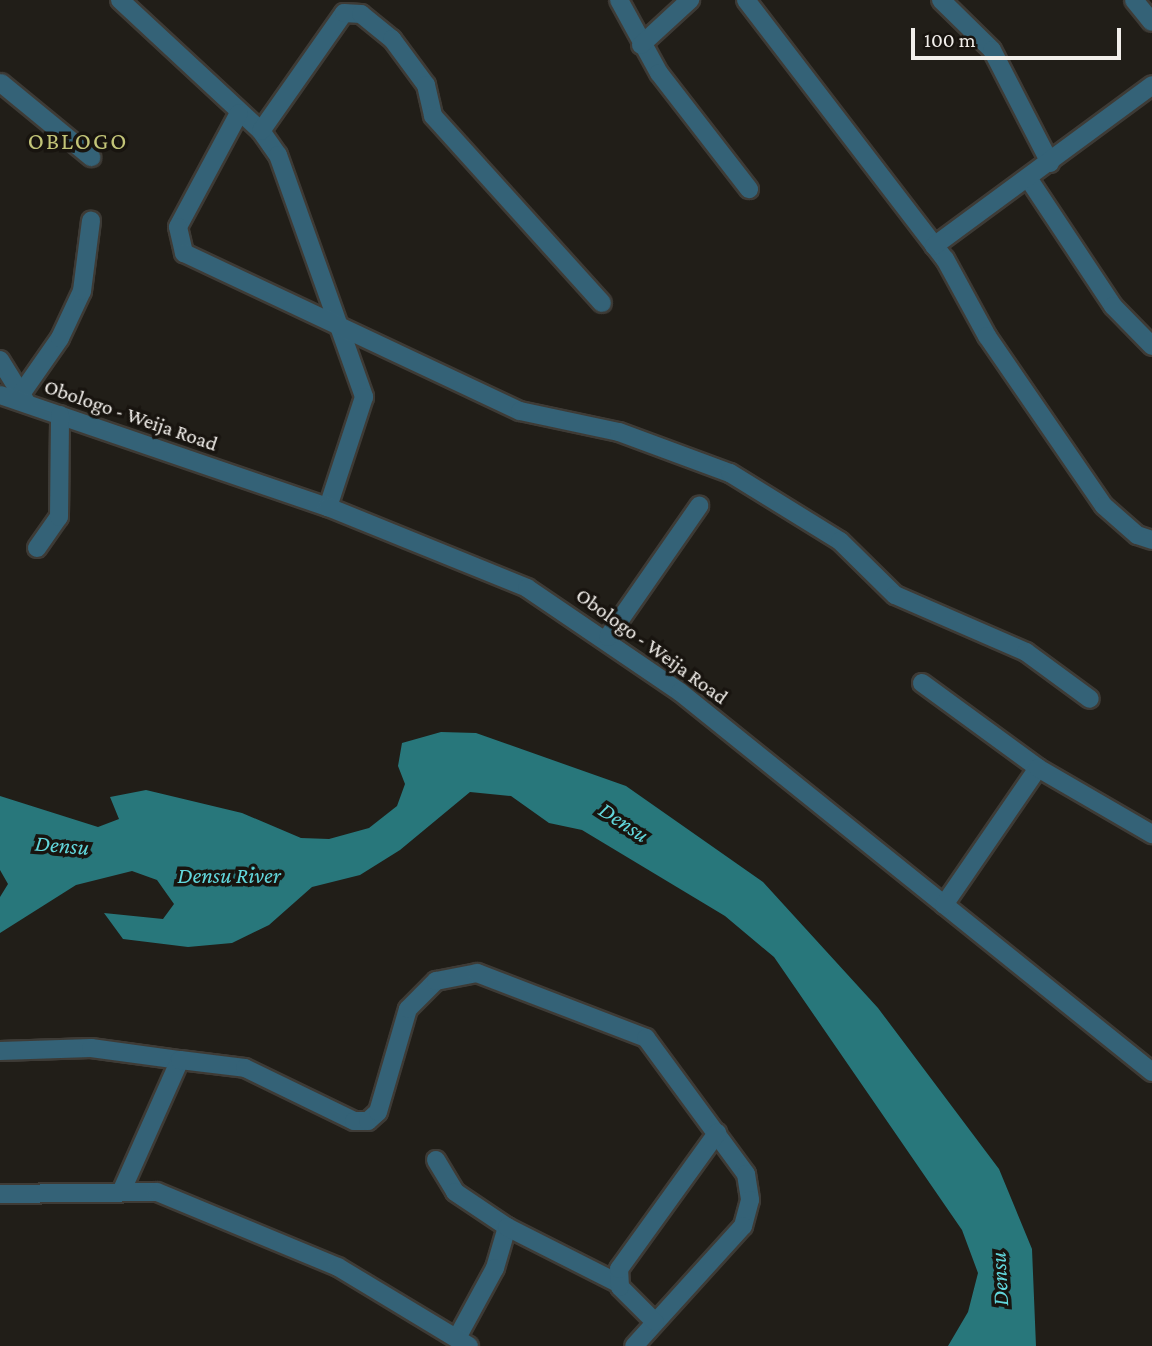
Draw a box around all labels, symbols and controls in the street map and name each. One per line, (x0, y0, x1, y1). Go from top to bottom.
scale bar (914, 14, 1124, 58)
text: 100 m (924, 28, 976, 52)
district label: OBLOGO (29, 127, 127, 155)
street label: Obologo - Weija Road (41, 374, 221, 456)
street label: Obologo - Weija Road (571, 582, 733, 710)
water label: Densu (594, 796, 654, 848)
water label: Densu (34, 829, 90, 861)
water label: Densu River (177, 861, 281, 889)
water label: Densu (984, 1251, 1014, 1307)

